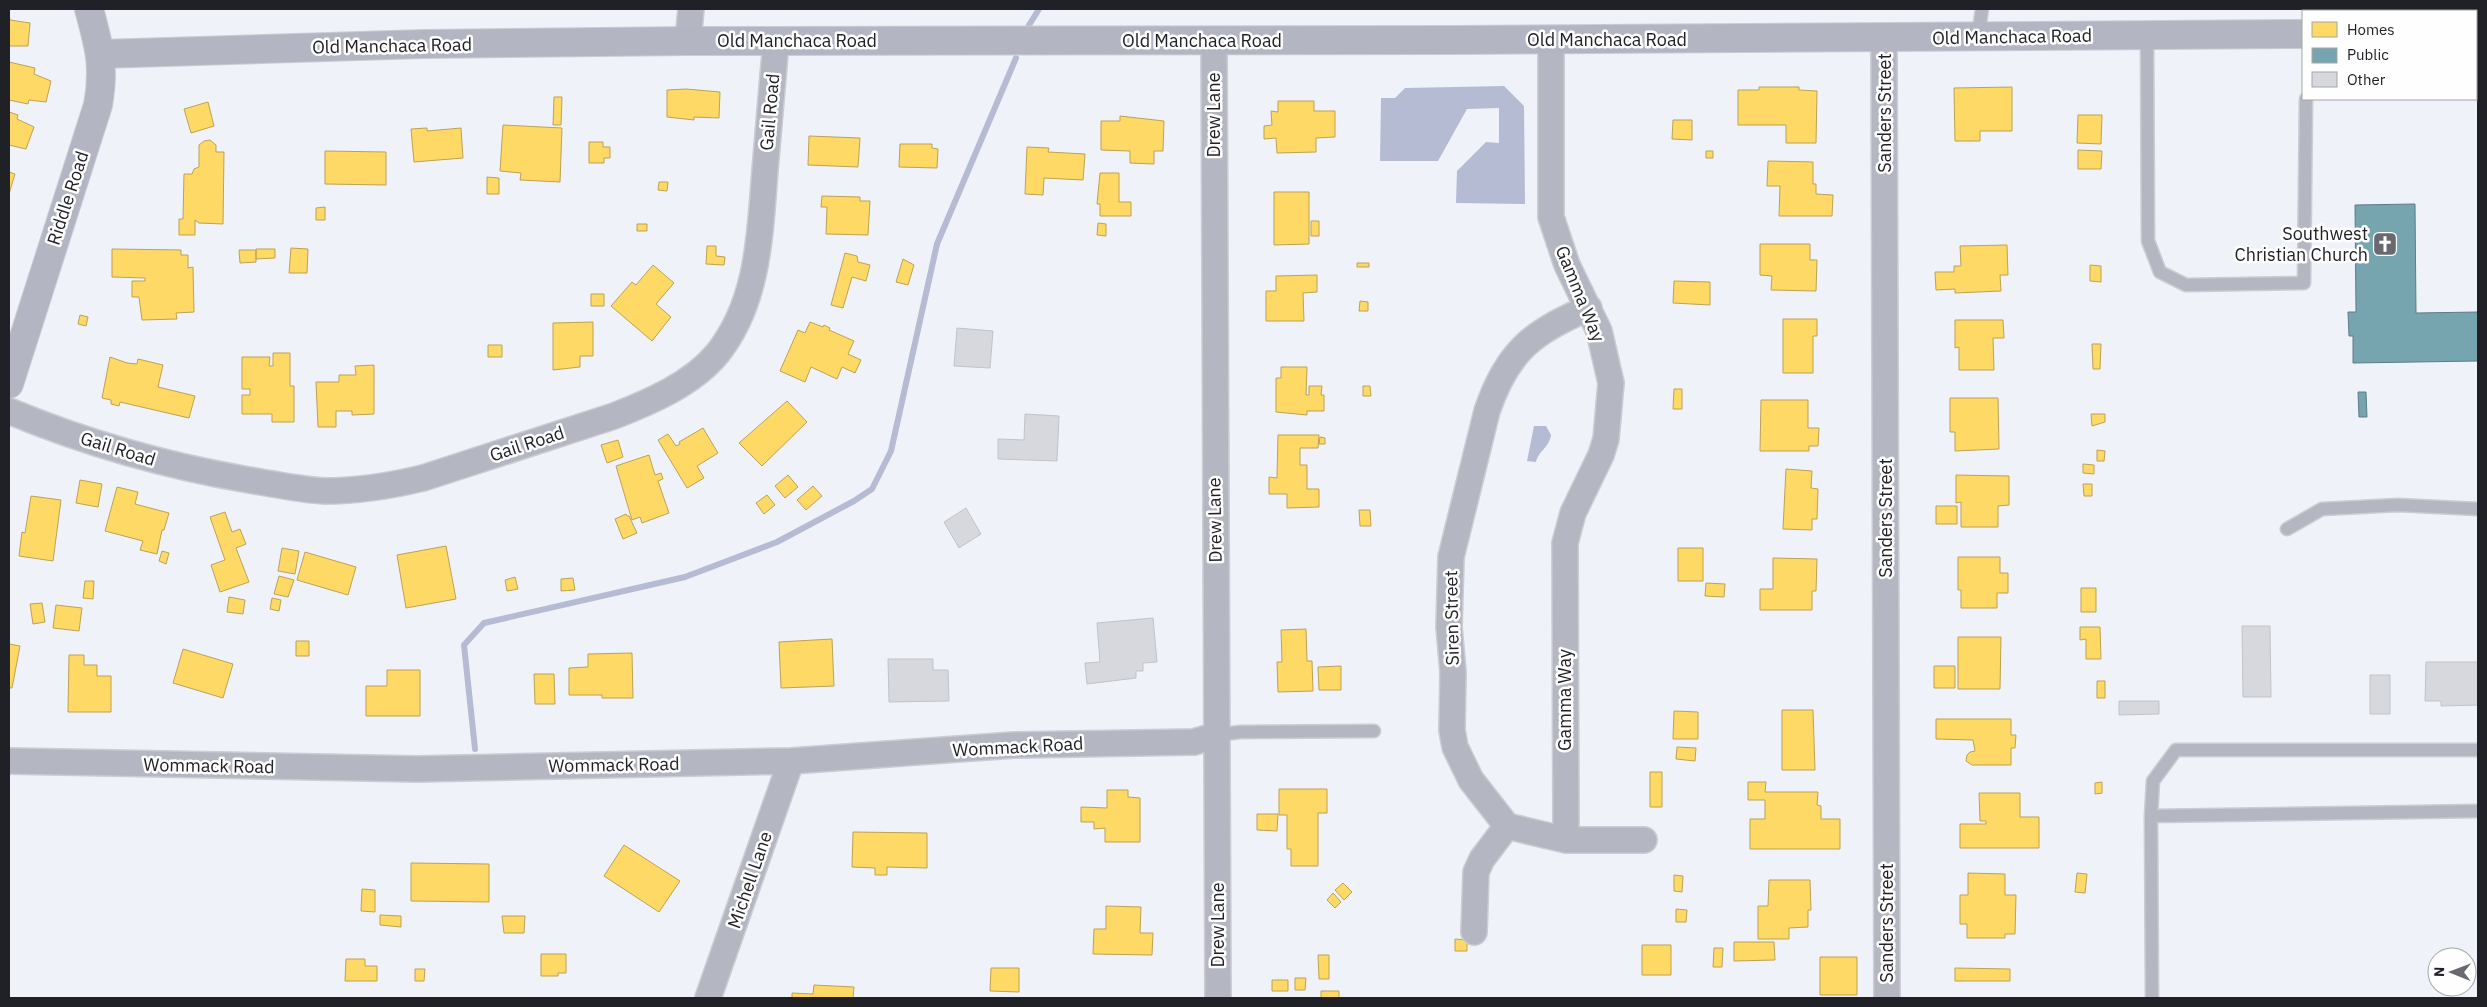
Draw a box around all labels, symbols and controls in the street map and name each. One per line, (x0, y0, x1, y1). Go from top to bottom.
legend (2302, 10, 2477, 100)
text: Homes (2347, 20, 2395, 39)
street label: Old Manchaca Road (1932, 24, 2092, 49)
street label: Old Manchaca Road (1527, 28, 1687, 51)
street label: Old Manchaca Road (717, 29, 877, 52)
street label: Old Manchaca Road (1122, 29, 1282, 52)
street label: Old Manchaca Road (312, 33, 472, 58)
text: Public (2347, 45, 2389, 64)
street label: Sanders Street (1873, 53, 1896, 173)
text: Other (2347, 70, 2386, 89)
street label: Drew Lane (1202, 72, 1225, 158)
street label: Gail Road (755, 73, 784, 151)
street label: Riddle Road (42, 148, 93, 248)
place label: Southwest Christian Church (2235, 222, 2368, 266)
church icon: Southwest Christian Church (2372, 231, 2398, 257)
street label: Gamma Way (1551, 242, 1610, 345)
street label: Gail Road (487, 421, 567, 466)
street label: Gail Road (78, 426, 158, 471)
street label: Sanders Street (1874, 458, 1897, 578)
street label: Drew Lane (1202, 477, 1227, 563)
street label: Siren Street (1439, 570, 1464, 666)
street label: Gamma Way (1553, 649, 1576, 751)
street label: Wommack Road (952, 732, 1084, 761)
street label: Wommack Road (548, 752, 680, 777)
street label: Wommack Road (143, 753, 275, 778)
street label: Michell Lane (722, 828, 777, 931)
street label: Sanders Street (1875, 863, 1898, 983)
street label: Drew Lane (1206, 882, 1229, 968)
north arrow (2427, 947, 2477, 997)
text: N (2430, 967, 2448, 977)

